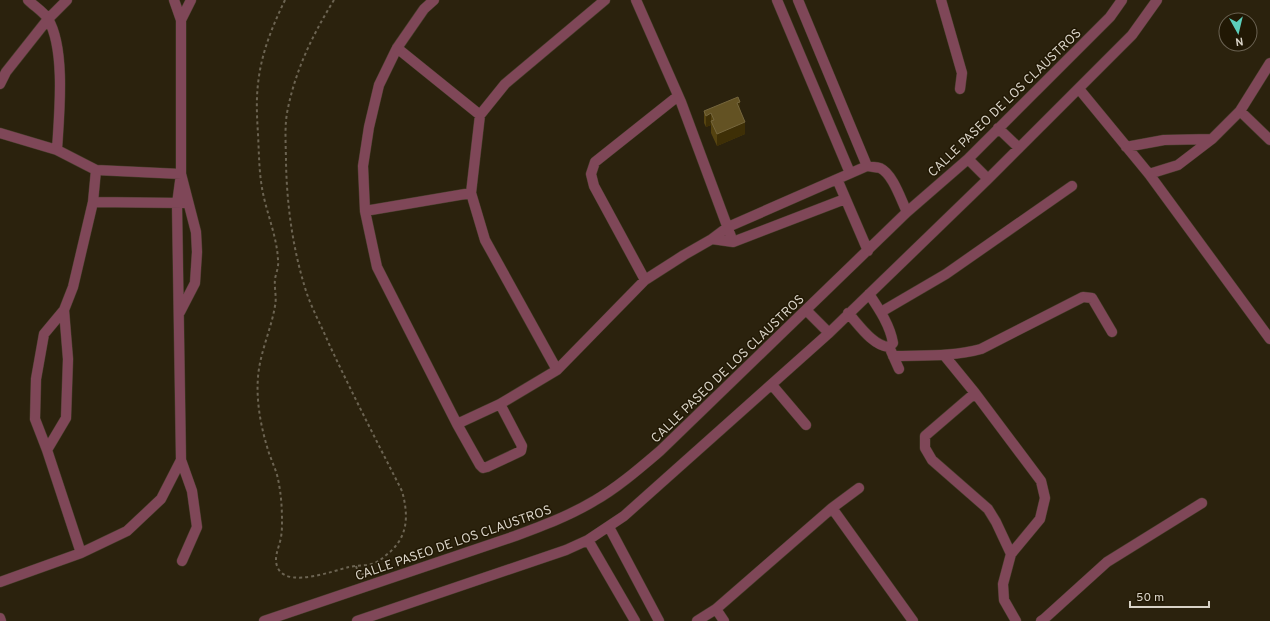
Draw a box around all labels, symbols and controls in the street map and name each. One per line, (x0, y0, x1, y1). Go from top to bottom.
north arrow (1218, 12, 1258, 52)
street label: CALLE PASEO DE LOS CLAUSTROS (925, 26, 1085, 181)
text: N (1234, 33, 1244, 48)
street label: CALLE PASEO DE LOS CLAUSTROS (648, 292, 808, 447)
street label: CALLE PASEO DE LOS CLAUSTROS (353, 503, 554, 585)
scale bar (1130, 583, 1209, 609)
text: 50 m (1136, 590, 1164, 606)

